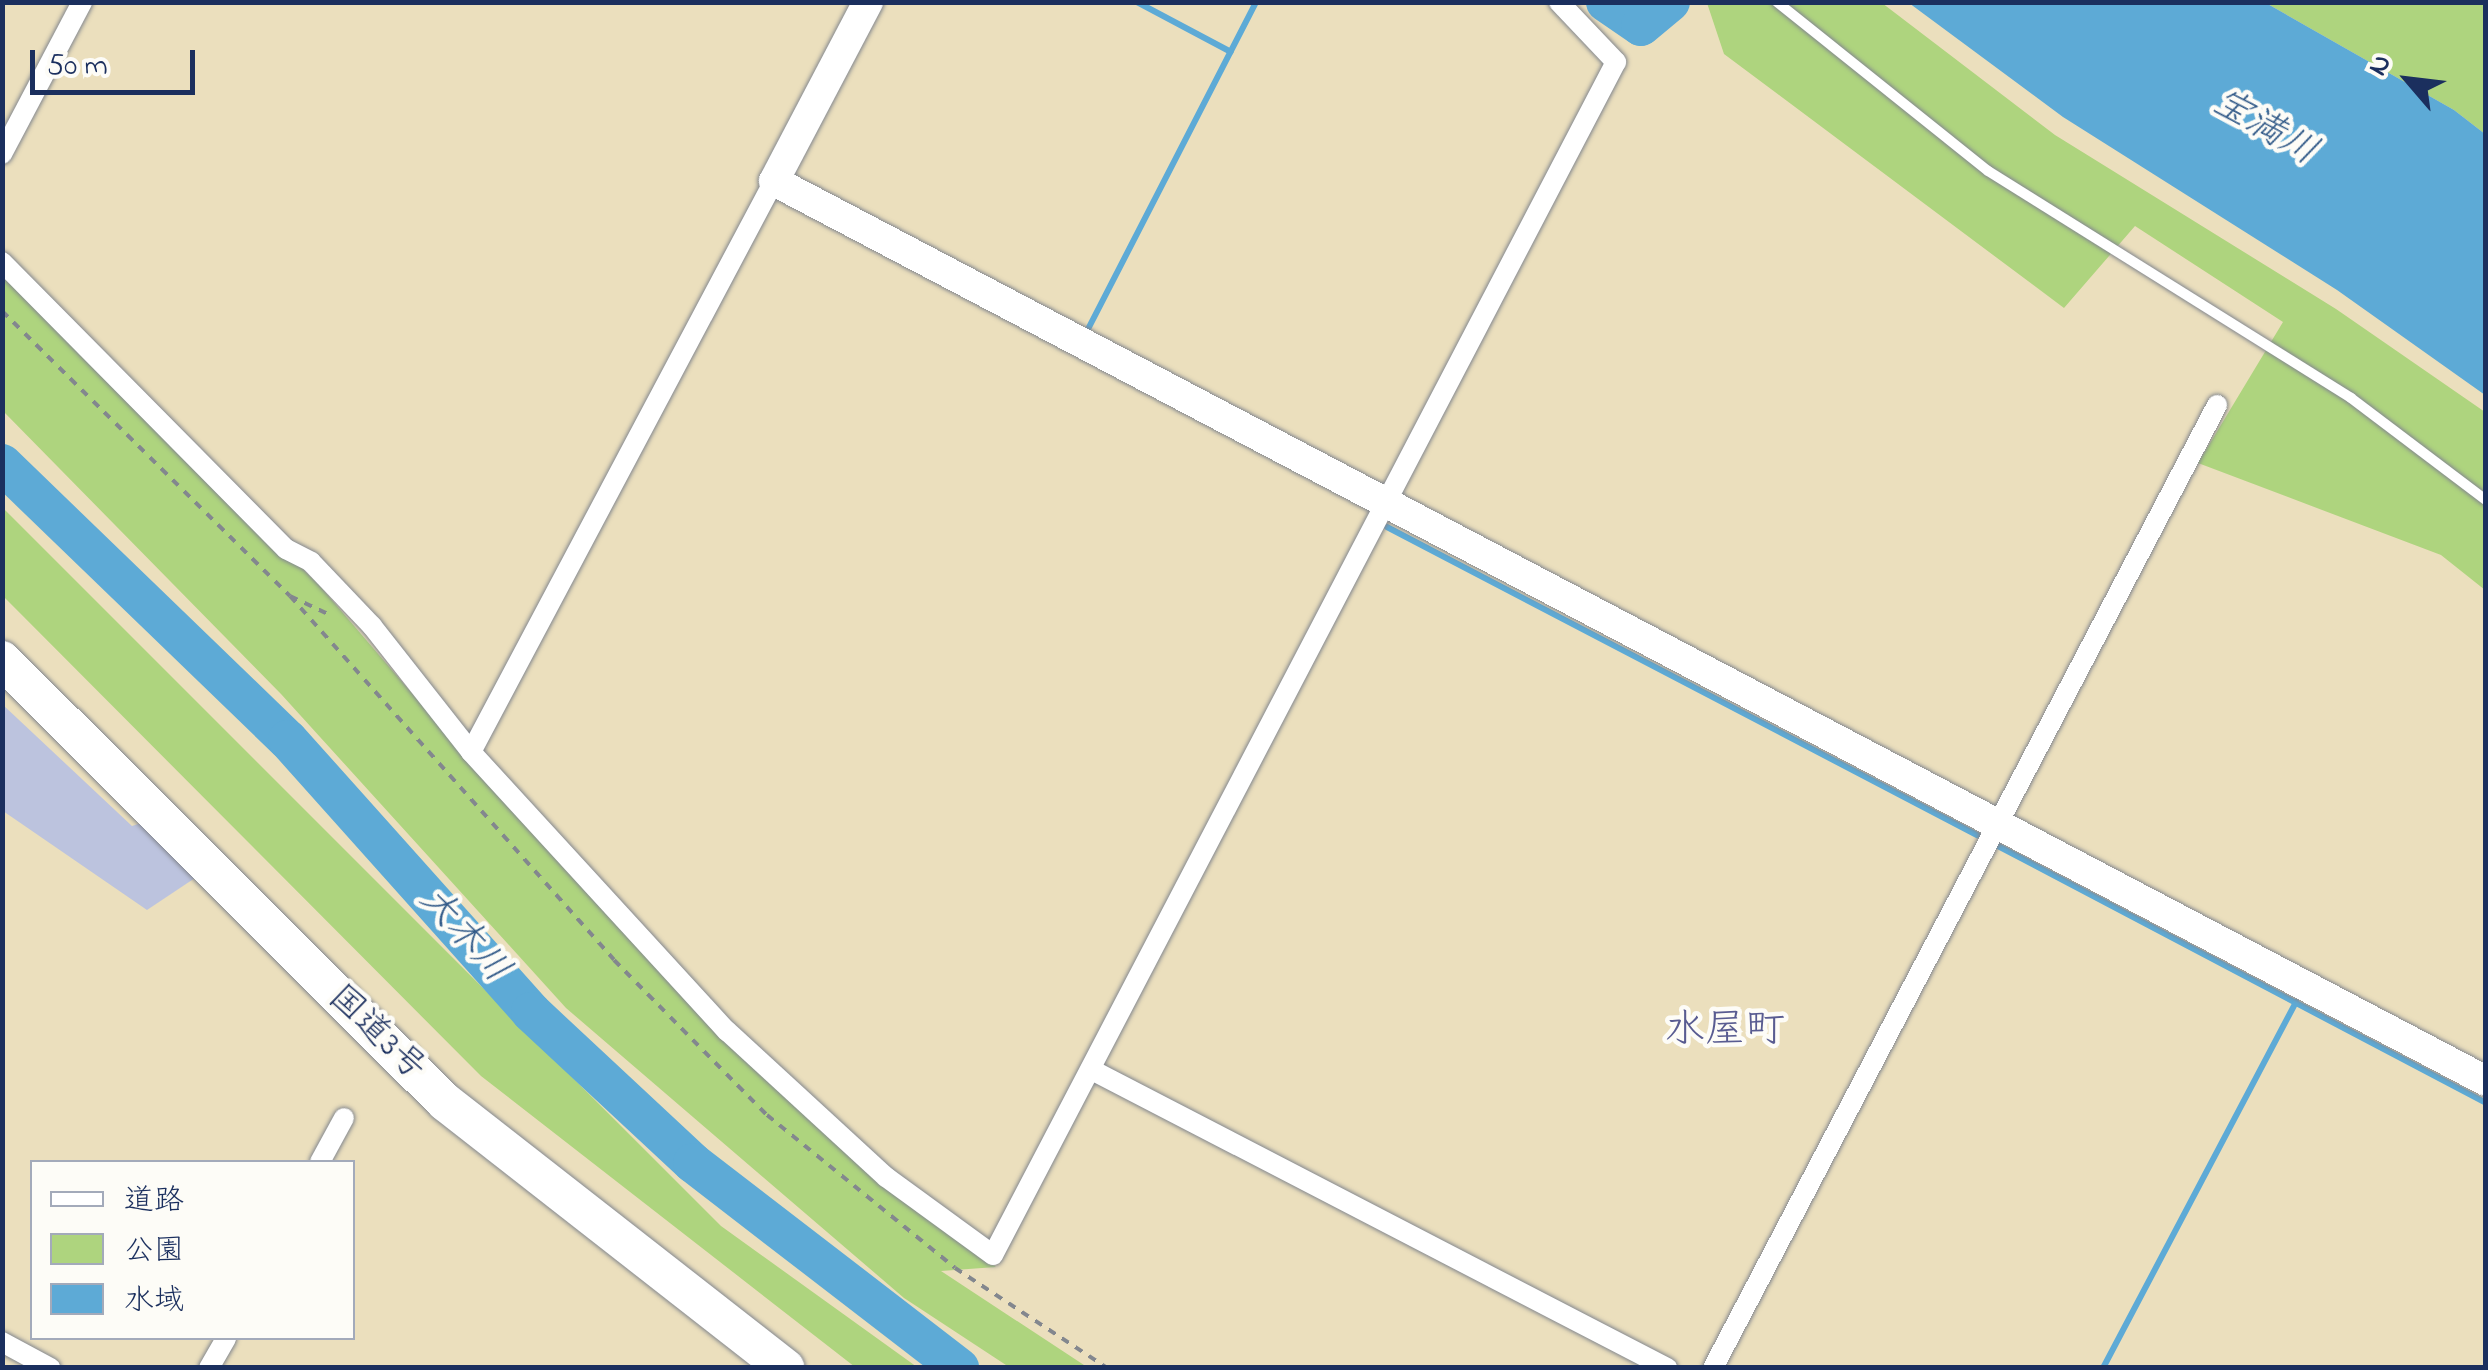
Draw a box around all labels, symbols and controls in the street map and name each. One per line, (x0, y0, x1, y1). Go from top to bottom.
scale bar (35, 30, 200, 92)
north arrow (2358, 30, 2458, 130)
text: 50 m (47, 45, 108, 89)
text: N (2359, 48, 2404, 84)
water label: 宝満川 (2203, 81, 2325, 177)
water label: 大木川 (408, 878, 518, 994)
street label: 国道3号 (318, 977, 434, 1091)
district label: 水屋町 (1665, 1008, 1785, 1056)
legend (30, 1160, 355, 1340)
text: 道路 (124, 1180, 184, 1224)
text: 公園 (124, 1230, 184, 1274)
text: 水域 (124, 1280, 184, 1324)

